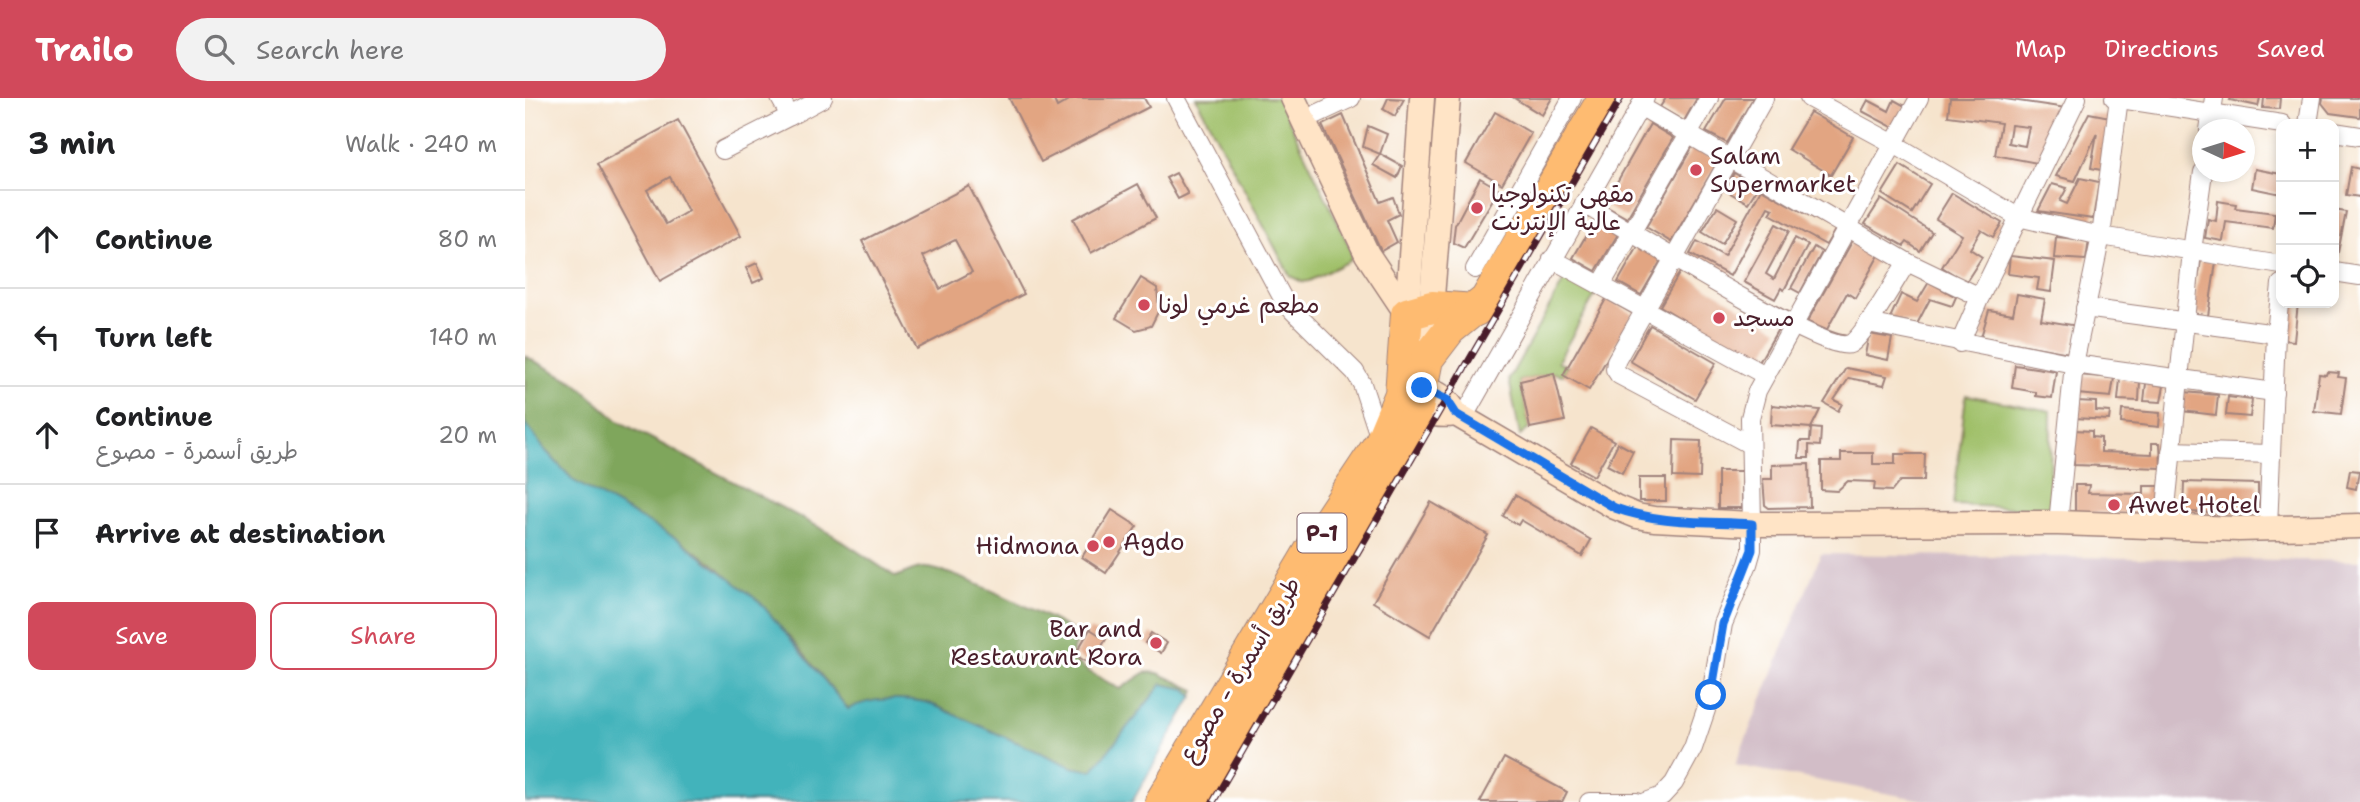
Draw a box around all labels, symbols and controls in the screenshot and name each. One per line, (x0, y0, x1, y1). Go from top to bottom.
search box (176, 18, 666, 81)
text: Trailo (35, 27, 134, 72)
icon: search (200, 30, 238, 68)
text: Search here (256, 32, 405, 67)
text: Map (2015, 33, 2066, 65)
text: Directions (2104, 33, 2219, 65)
text: Saved (2257, 33, 2325, 65)
north arrow (2192, 119, 2255, 182)
map controls (2276, 119, 2339, 308)
button: + (2276, 119, 2339, 182)
text: 3 min (28, 123, 115, 164)
text: Walk · 240 m (345, 129, 497, 159)
place label: Salam Supermarket (1710, 140, 1856, 200)
marker: Salam Supermarket (1688, 162, 1704, 178)
place label: مقهى تكنولوجيا عالية الإنترنت (1491, 178, 1634, 238)
button: − (2276, 182, 2339, 245)
marker: مقهى تكنولوجيا عالية الإنترنت (1469, 200, 1485, 216)
icon: ahead (28, 220, 66, 258)
text: Continue (95, 222, 213, 257)
text: 80 m (438, 224, 497, 254)
button: locate (2276, 245, 2339, 308)
place label: مطعم غرمي لونا (1158, 289, 1320, 326)
marker: مطعم غرمي لونا (1136, 297, 1152, 313)
place label: مسجد (1733, 302, 1795, 334)
marker: مسجد (1711, 310, 1727, 326)
icon: left (28, 318, 66, 356)
text: Turn left (95, 320, 212, 355)
text: 140 m (429, 322, 497, 352)
route end (1406, 372, 1437, 403)
text: Continue (95, 399, 213, 434)
icon: ahead (28, 416, 66, 454)
text: 20 m (438, 420, 497, 450)
text: طريق أسمرة - مصوع (95, 436, 298, 466)
place label: Awet Hotel (2128, 489, 2261, 521)
marker: Awet Hotel (2106, 497, 2122, 513)
icon: arrive (28, 514, 66, 552)
road number: P-1 (1297, 514, 1347, 552)
text: Arrive at destination (95, 516, 385, 551)
place label: Agdo (1123, 526, 1184, 558)
place label: Hidmona (976, 530, 1079, 562)
marker: Agdo (1101, 534, 1117, 550)
marker: Hidmona (1085, 538, 1101, 554)
street label: طريق أسمرة - مصوع (1172, 571, 1309, 770)
button: Save (28, 602, 256, 670)
button: Share (270, 602, 497, 670)
place label: Bar and Restaurant Rora (951, 613, 1142, 673)
marker: Bar and Restaurant Rora (1148, 635, 1164, 651)
route start (1695, 679, 1726, 710)

